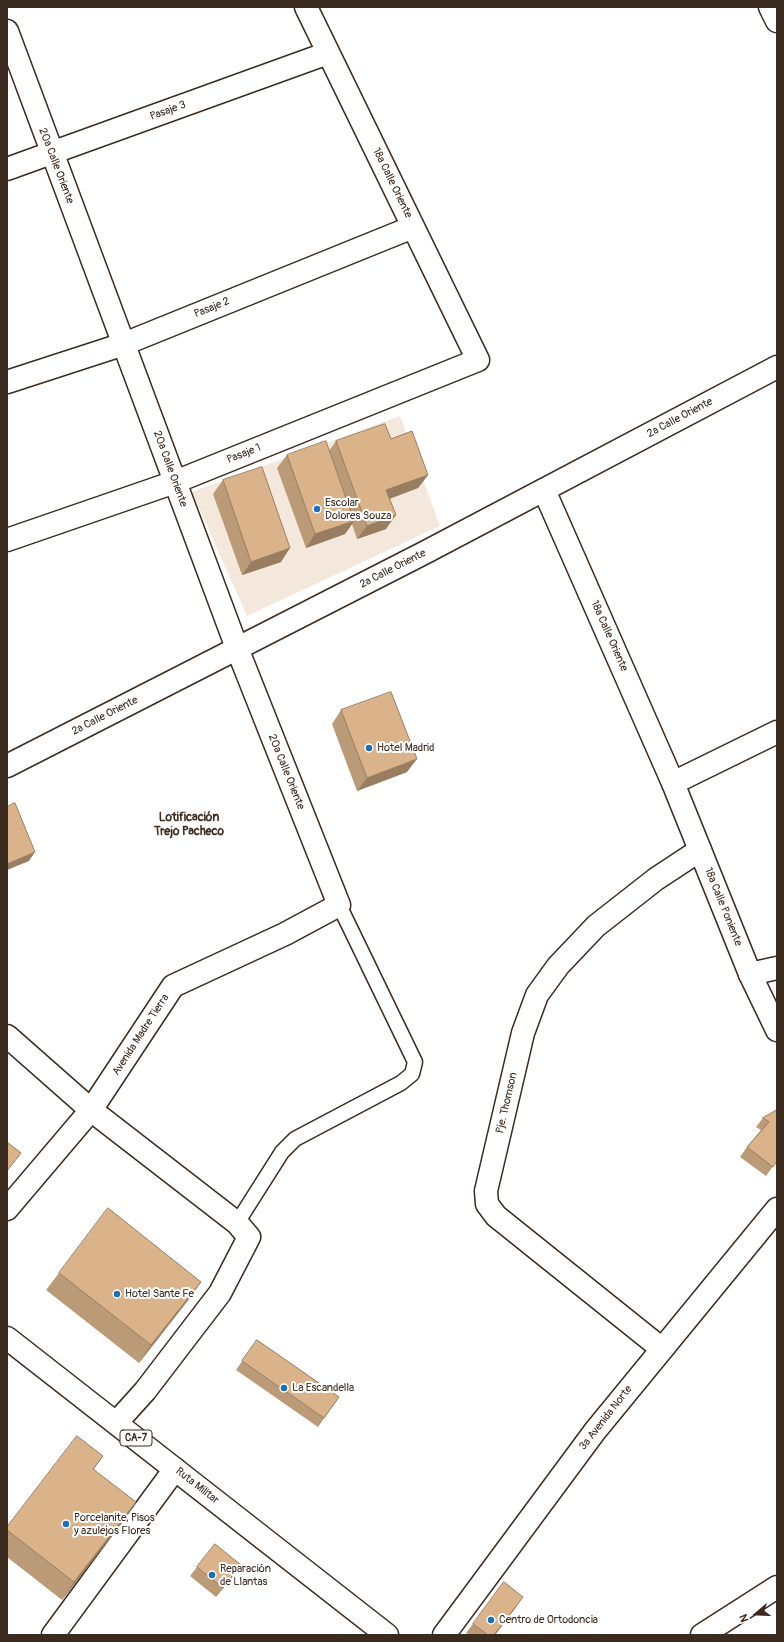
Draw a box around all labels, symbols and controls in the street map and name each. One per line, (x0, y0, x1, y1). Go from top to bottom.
street label: Pasaje 3 (148, 98, 188, 124)
street label: 20a Calle Oriente (35, 126, 77, 206)
street label: 18a Calle Oriente (369, 146, 415, 220)
street label: Pasaje 2 (192, 295, 232, 321)
street label: 2a Calle Oriente (645, 395, 715, 441)
street label: 20a Calle Oriente (150, 429, 190, 509)
street label: Pasaje 1 (225, 441, 263, 467)
place label: Escolar Dolores Souza (325, 496, 391, 522)
marker: Escolar Dolores Souza (312, 504, 322, 514)
street label: 2a Calle Oriente (358, 547, 428, 591)
street label: 18a Calle Oriente (587, 598, 631, 674)
street label: 2a Calle Oriente (70, 694, 140, 738)
street label: 20a Calle Oriente (265, 732, 307, 812)
place label: Hotel Madrid (377, 741, 434, 755)
marker: Hotel Madrid (364, 743, 374, 753)
district label: Lotificación Trejo Pacheco (154, 811, 224, 839)
street label: 18a Calle Poniente (701, 866, 745, 948)
street label: Avenida Madre Tierra (110, 992, 172, 1078)
street label: Pje. Thomson (494, 1071, 520, 1135)
place label: Hotel Sante Fe (125, 1287, 194, 1301)
marker: Hotel Sante Fe (112, 1289, 122, 1299)
place label: La Escandella (292, 1381, 354, 1395)
marker: La Escandella (279, 1383, 289, 1393)
street label: 3a Avenida Norte (577, 1383, 635, 1453)
road number: CA-7 (120, 1430, 152, 1446)
street label: Ruta Militar (173, 1465, 221, 1507)
place label: Porcelanite, Pisos y azulejos Flores (74, 1511, 155, 1537)
marker: Porcelanite, Pisos y azulejos Flores (61, 1519, 71, 1529)
place label: Reparación de Llantas (220, 1562, 271, 1588)
marker: Reparación de Llantas (207, 1570, 217, 1580)
north arrow (736, 1594, 776, 1634)
text: N (737, 1612, 752, 1624)
place label: Centro de Ortodoncia (499, 1613, 598, 1627)
marker: Centro de Ortodoncia (486, 1615, 496, 1625)

